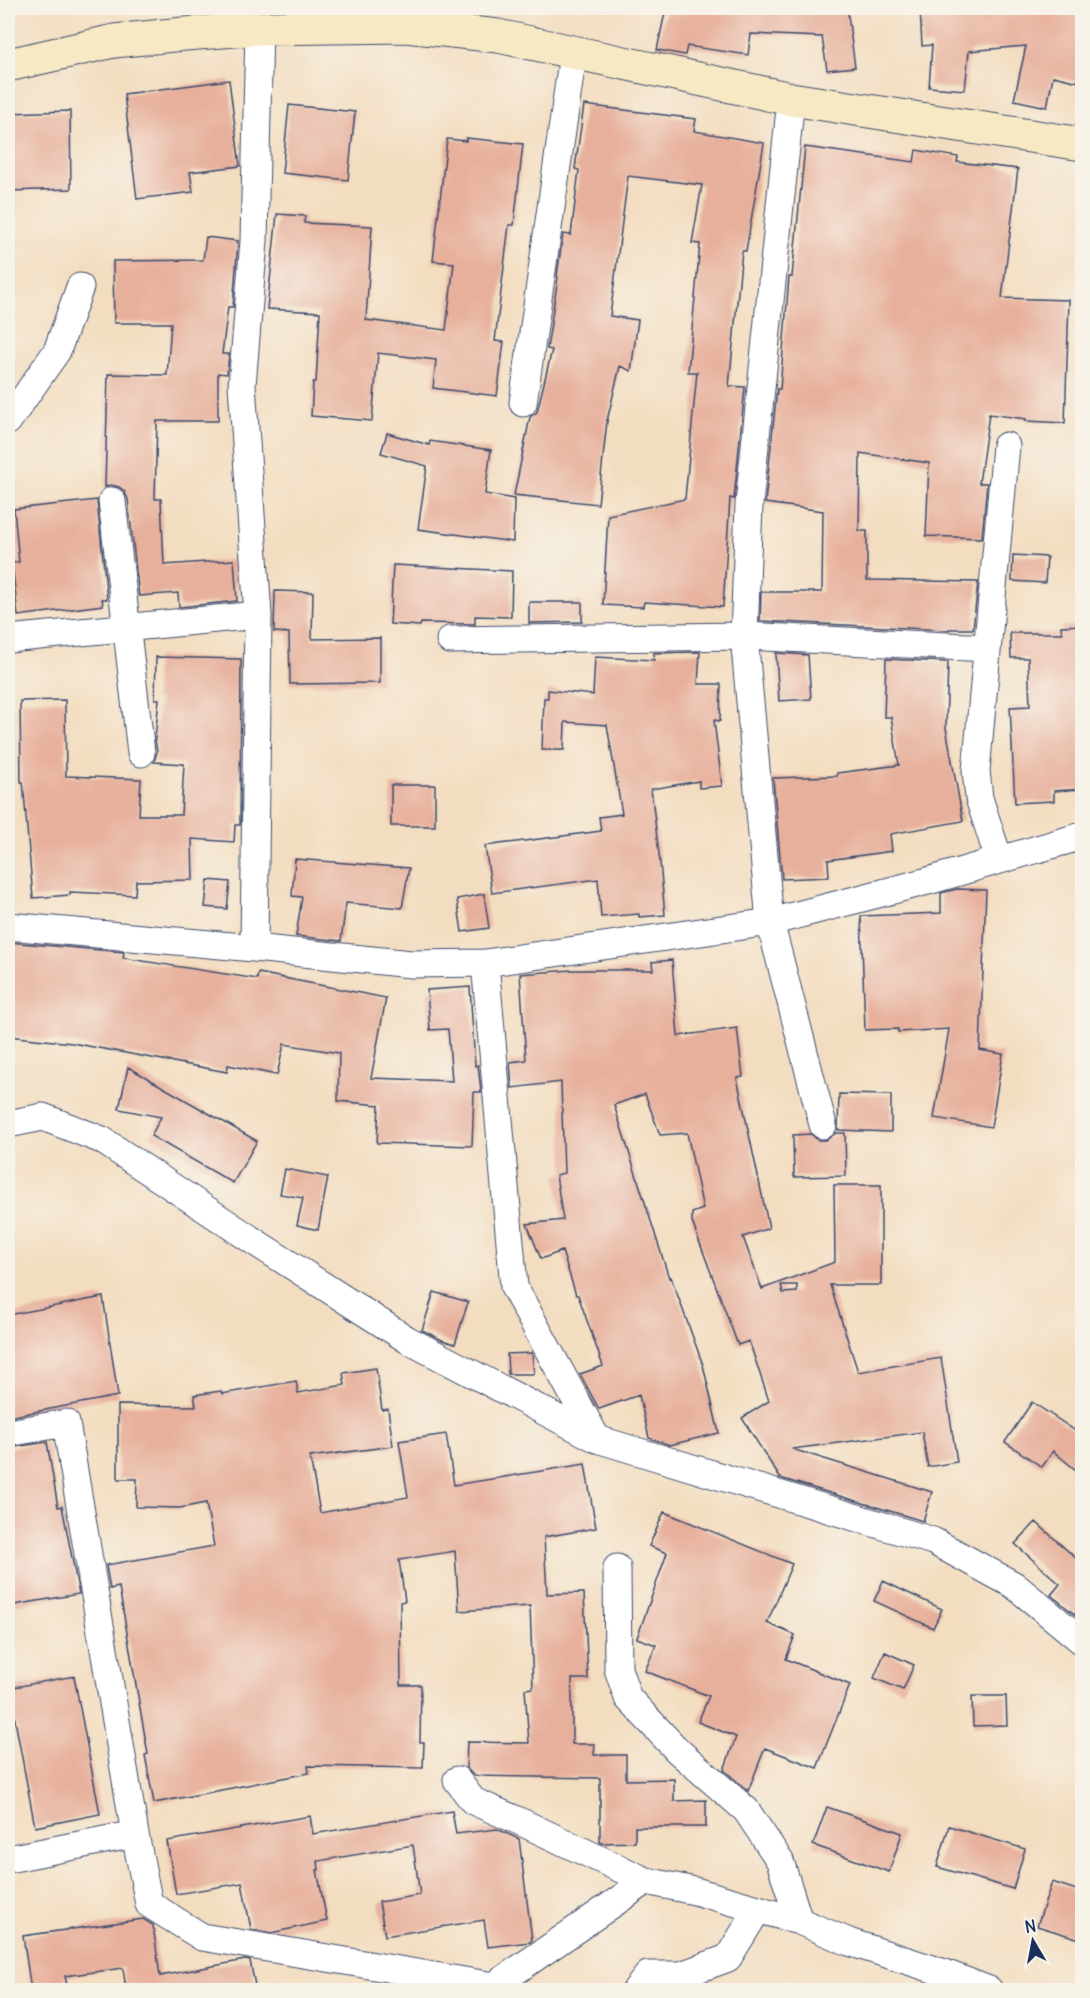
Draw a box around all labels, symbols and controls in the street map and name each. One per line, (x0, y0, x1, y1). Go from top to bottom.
north arrow (1003, 1911, 1063, 1971)
text: N (1023, 1915, 1038, 1937)

